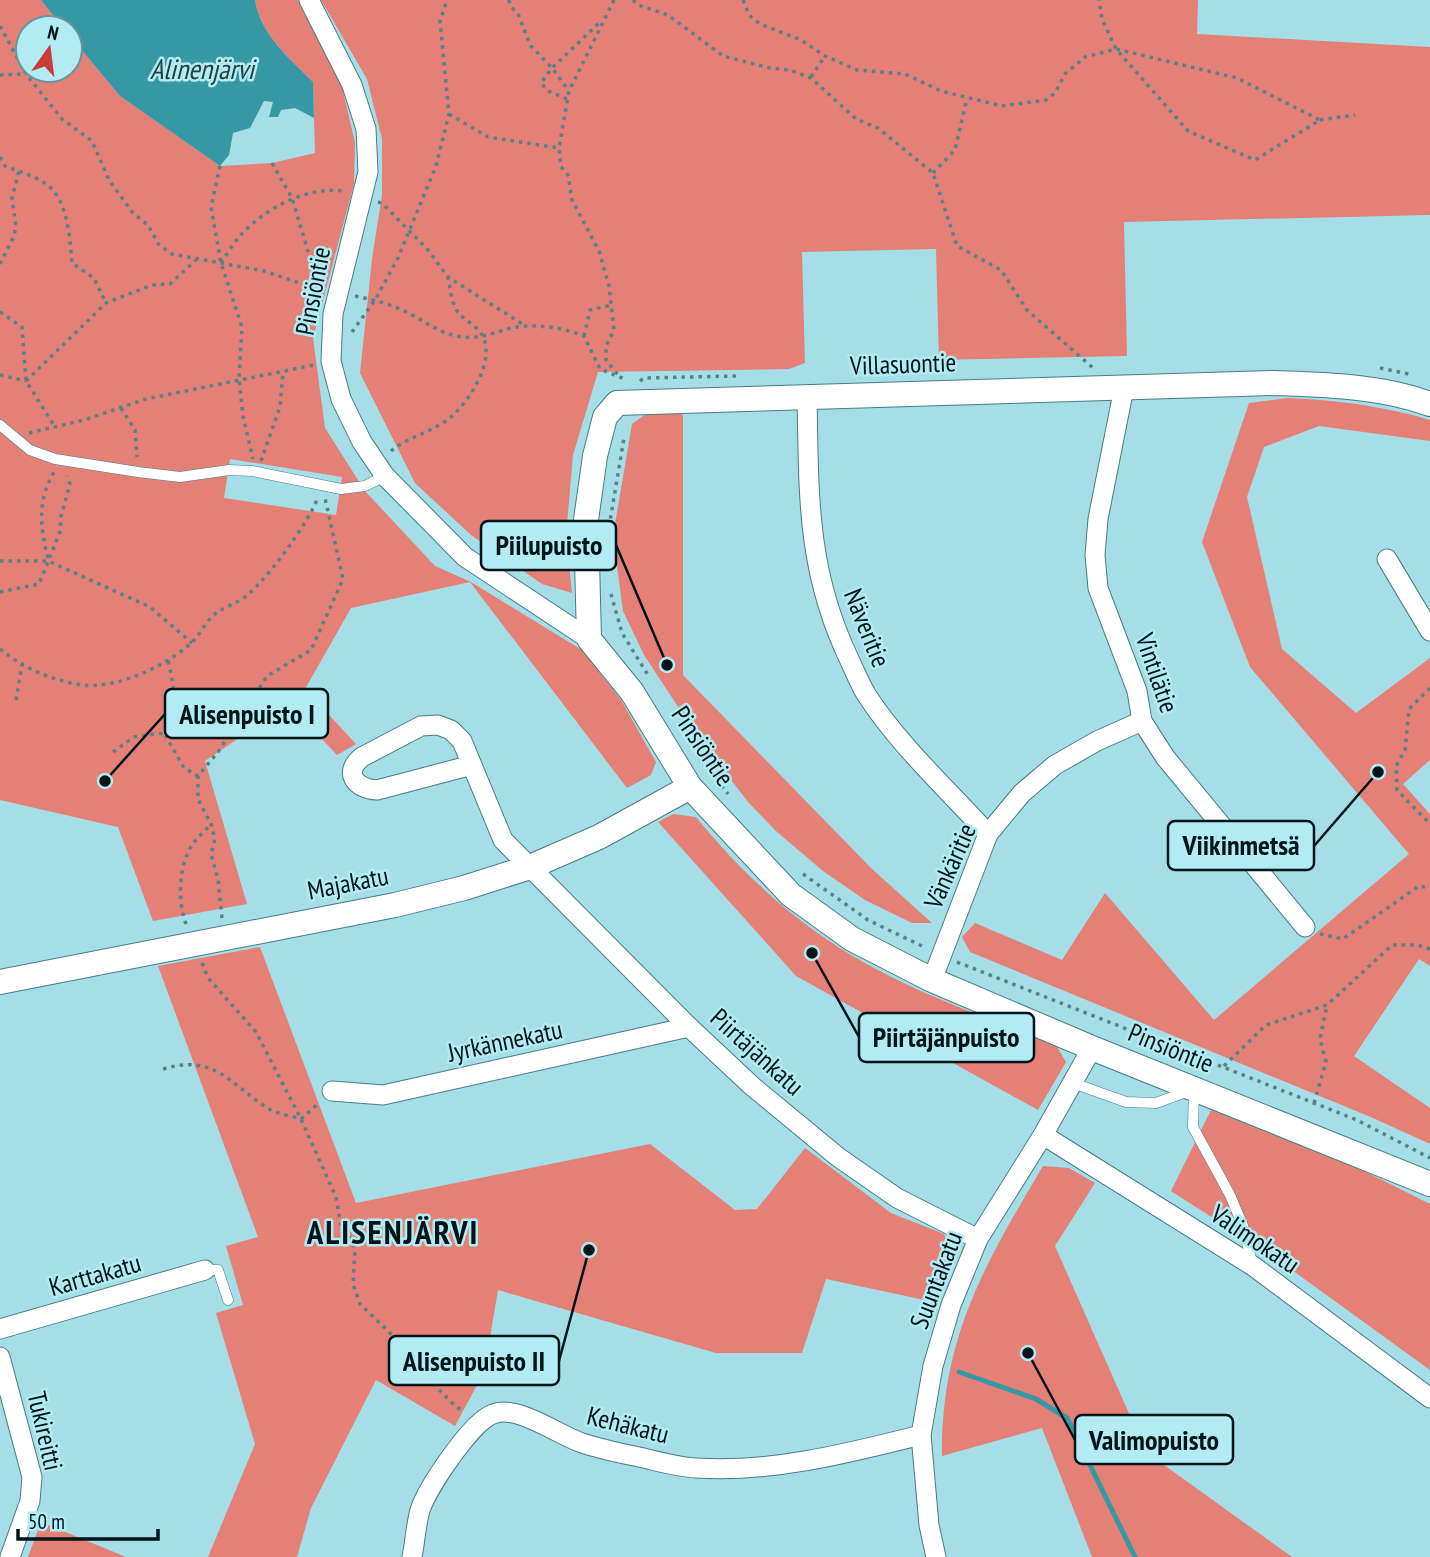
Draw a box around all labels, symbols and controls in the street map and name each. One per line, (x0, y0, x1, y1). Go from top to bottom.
north arrow (14, 14, 84, 84)
text: N (45, 20, 61, 45)
water label: Alinenjärvi (150, 50, 258, 87)
street label: Pinsiöntie (288, 244, 337, 338)
street label: Villasuontie (848, 345, 957, 382)
callout: Piilupuisto (481, 521, 616, 570)
text: Piilupuisto (496, 526, 602, 563)
street label: Näveritie (837, 584, 898, 672)
street label: Vintilätie (1128, 628, 1186, 717)
callout: Alisenpuisto I (165, 689, 328, 738)
text: Alisenpuisto I (178, 695, 315, 732)
street label: Pinsiöntie (665, 699, 742, 792)
street label: Vänkäritie (916, 818, 983, 914)
callout: Viikinmetsä (1168, 821, 1314, 870)
text: Viikinmetsä (1181, 826, 1300, 863)
street label: Majakatu (305, 859, 391, 907)
street label: Piirtäjänkatu (704, 1001, 811, 1102)
street label: Jyrkännekatu (444, 1012, 565, 1069)
callout: Piirtäjänpuisto (859, 1013, 1034, 1062)
street label: Pinsiöntie (1124, 1015, 1219, 1080)
text: Piirtäjänpuisto (873, 1018, 1019, 1055)
street label: Valimokatu (1204, 1196, 1306, 1280)
district label: ALISENJÄRVI (306, 1210, 479, 1253)
street label: Suuntakatu (902, 1226, 969, 1333)
street label: Karttakatu (45, 1246, 145, 1303)
callout: Alisenpuisto II (389, 1336, 559, 1385)
text: Alisenpuisto II (402, 1342, 545, 1379)
street label: Tukireitti (20, 1388, 71, 1474)
street label: Kehäkatu (584, 1398, 673, 1451)
callout: Valimopuisto (1075, 1415, 1233, 1464)
text: Valimopuisto (1088, 1421, 1219, 1458)
scale bar (18, 1498, 158, 1542)
text: 50 m (28, 1508, 65, 1535)

